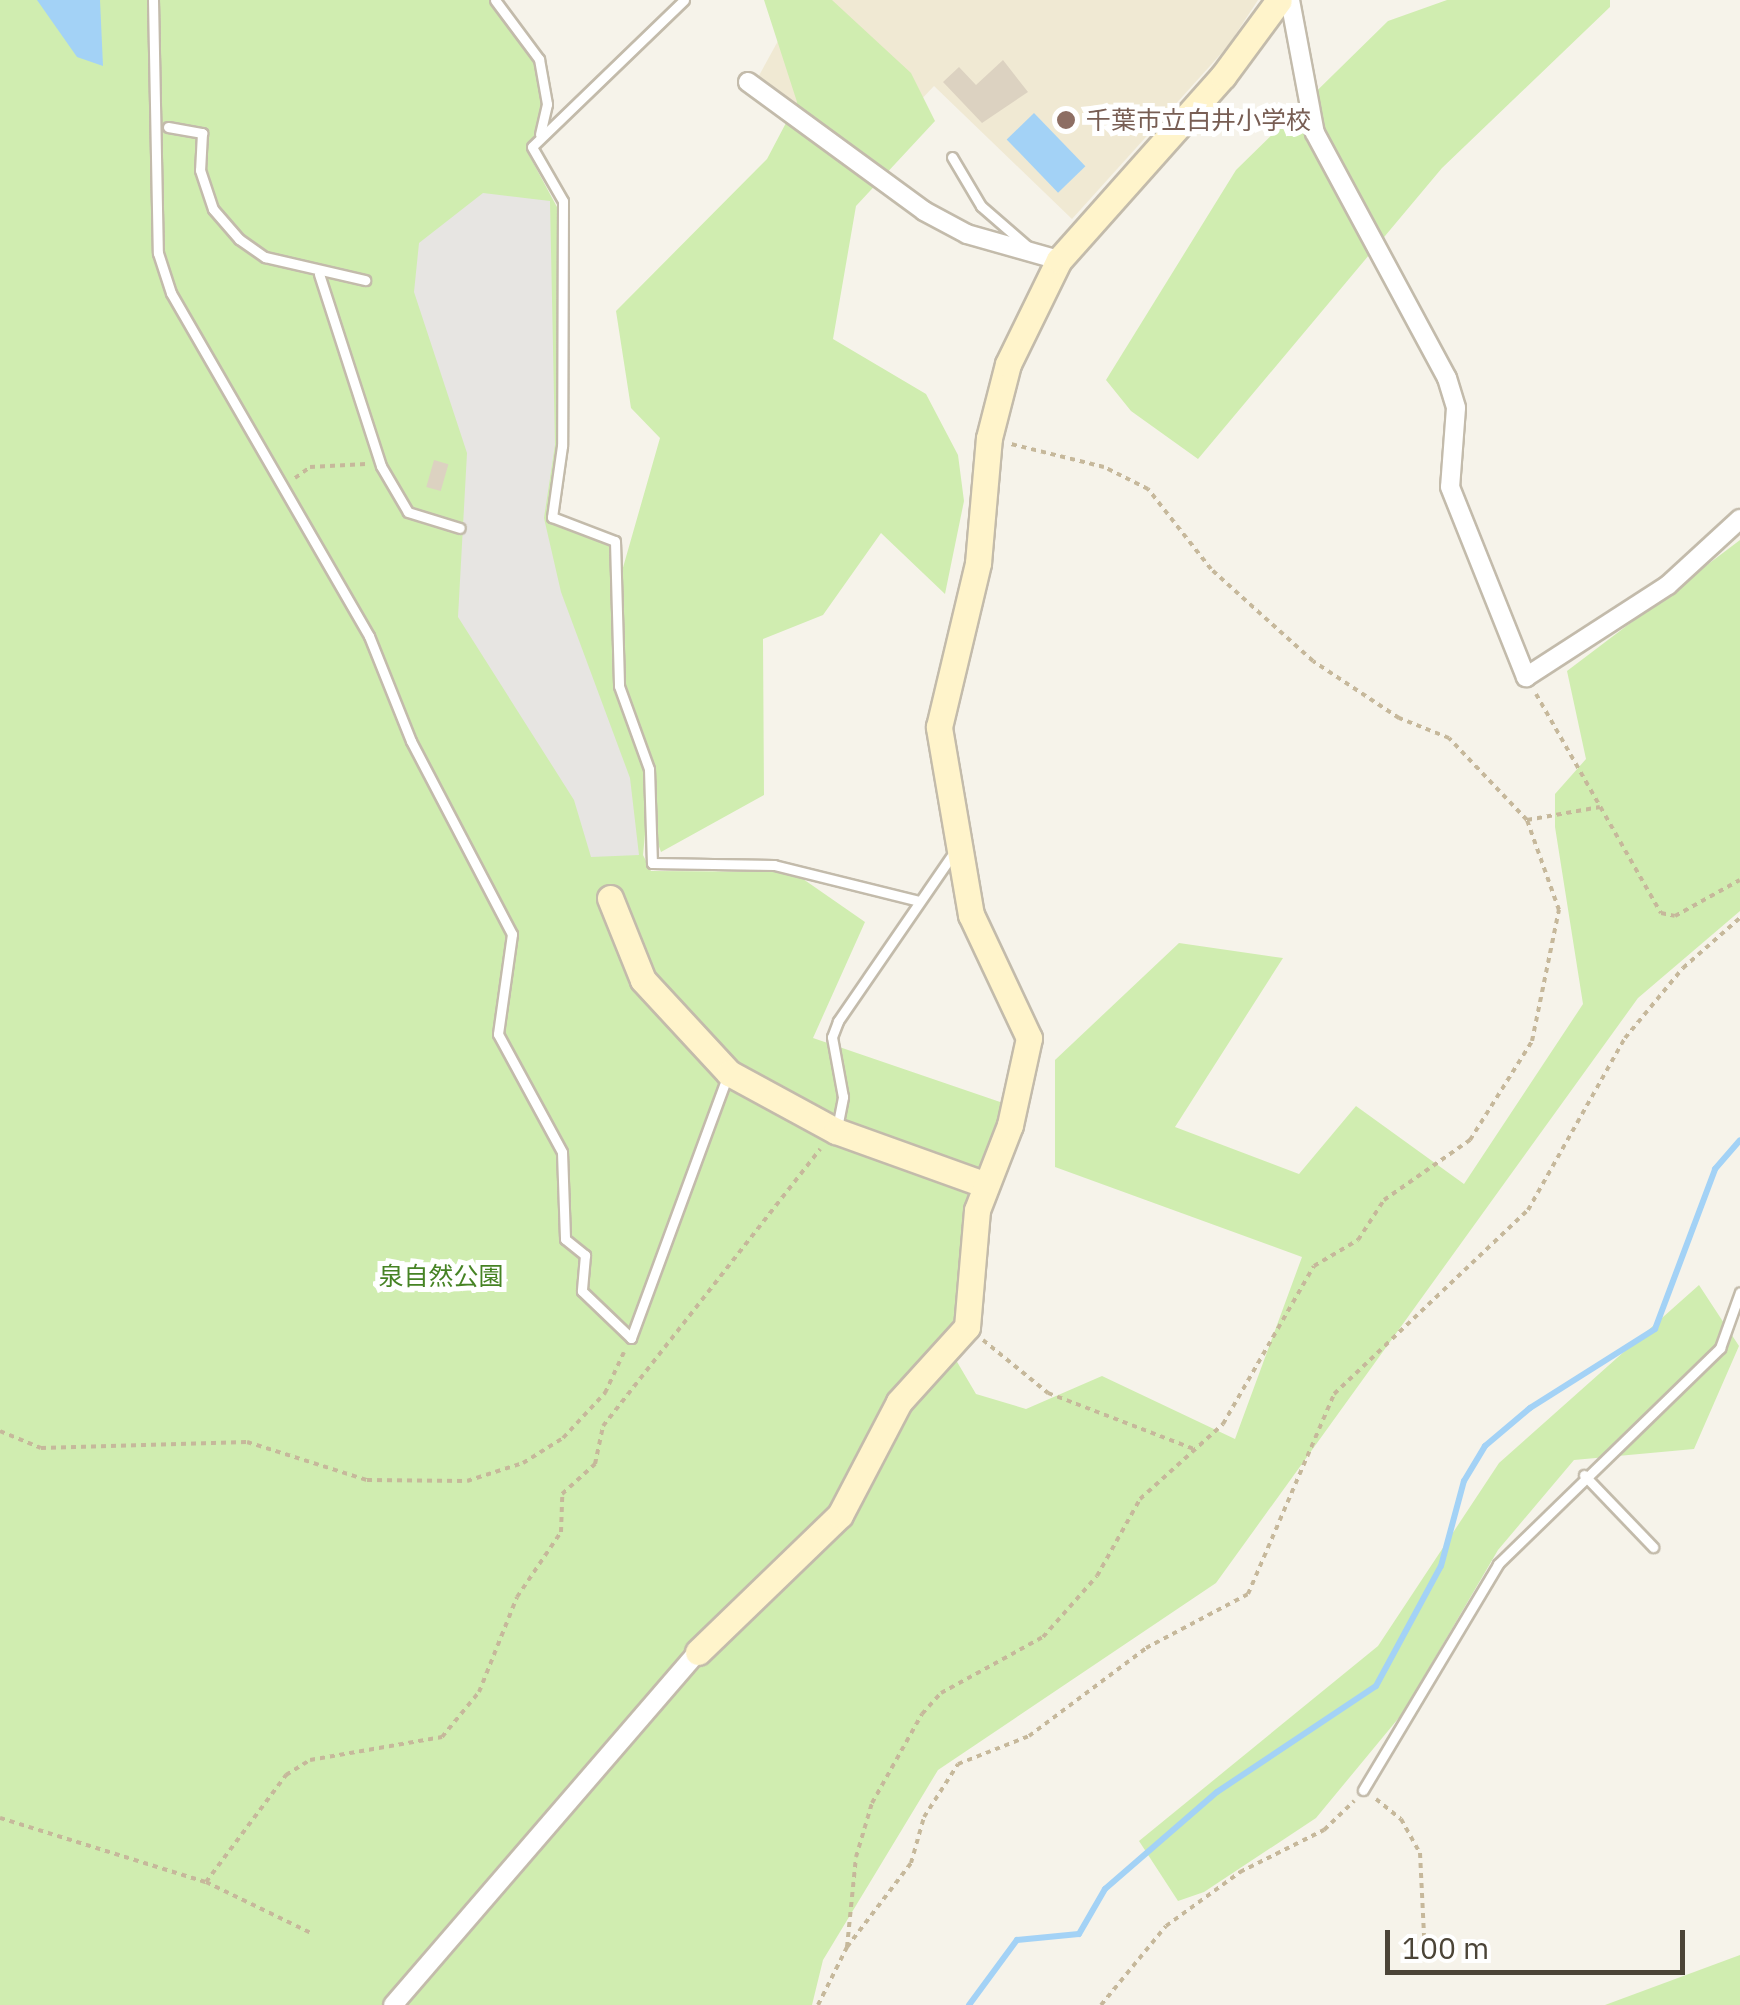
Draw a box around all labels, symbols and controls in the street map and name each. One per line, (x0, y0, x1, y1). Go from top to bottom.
place label: 千葉市立白井小学校 (1086, 105, 1311, 135)
marker: 千葉市立白井小学校 (1055, 109, 1077, 131)
park label: 泉自然公園 (379, 1261, 503, 1291)
scale bar (1390, 1910, 1690, 1972)
text: 100 m (1402, 1928, 1489, 1967)

